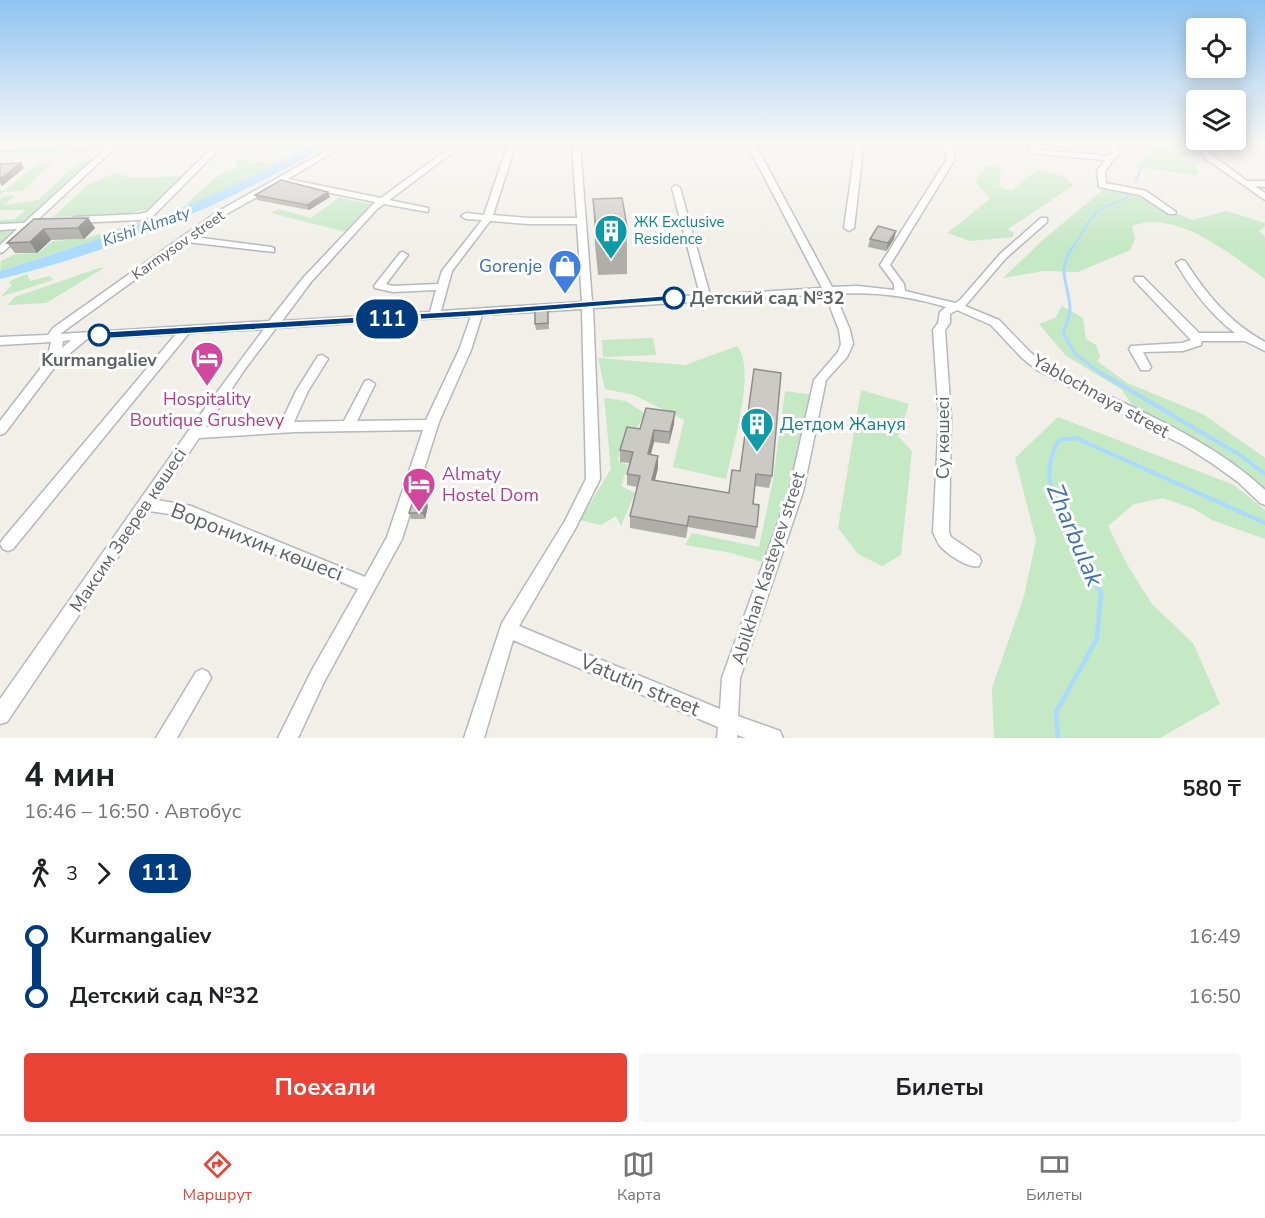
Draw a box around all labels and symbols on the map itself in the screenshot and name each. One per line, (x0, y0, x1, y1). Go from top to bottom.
water label: Kіshі Almaty (100, 201, 194, 252)
street label: Karmysov street (128, 205, 229, 284)
place label: ЖК Exclusive Residence (634, 212, 725, 249)
building icon: ЖК Exclusive Residence (593, 213, 629, 260)
shop icon: Gorenje (547, 248, 583, 295)
place label: Gorenje (479, 254, 542, 278)
place label: Детский сад №32 (690, 286, 845, 310)
marker: Детский сад №32 (663, 287, 685, 309)
line badge: 111 (352, 300, 422, 338)
marker: Kurmangaliev (88, 324, 110, 346)
hotel icon: Hospitality Boutique Grushevy (189, 340, 225, 387)
place label: Kurmangaliev (41, 348, 157, 372)
street label: Yablochnaya street (1028, 348, 1174, 444)
place label: Hospitality Boutique Grushevy (130, 387, 285, 432)
street label: Су көшесі (931, 397, 955, 479)
building icon: Детдом Жануя (739, 406, 775, 453)
place label: Детдом Жануя (780, 412, 906, 436)
street label: Максим Зверев көшесі (64, 443, 192, 617)
place label: Almaty Hostel Dom (442, 462, 539, 507)
hotel icon: Almaty Hostel Dom (401, 466, 437, 513)
street label: Abilkhan Kasteyev street (726, 468, 811, 667)
water label: Zharbulak (1039, 479, 1111, 592)
street label: Воронихин көшесі (167, 496, 347, 588)
street label: Vatutin street (575, 647, 705, 723)

